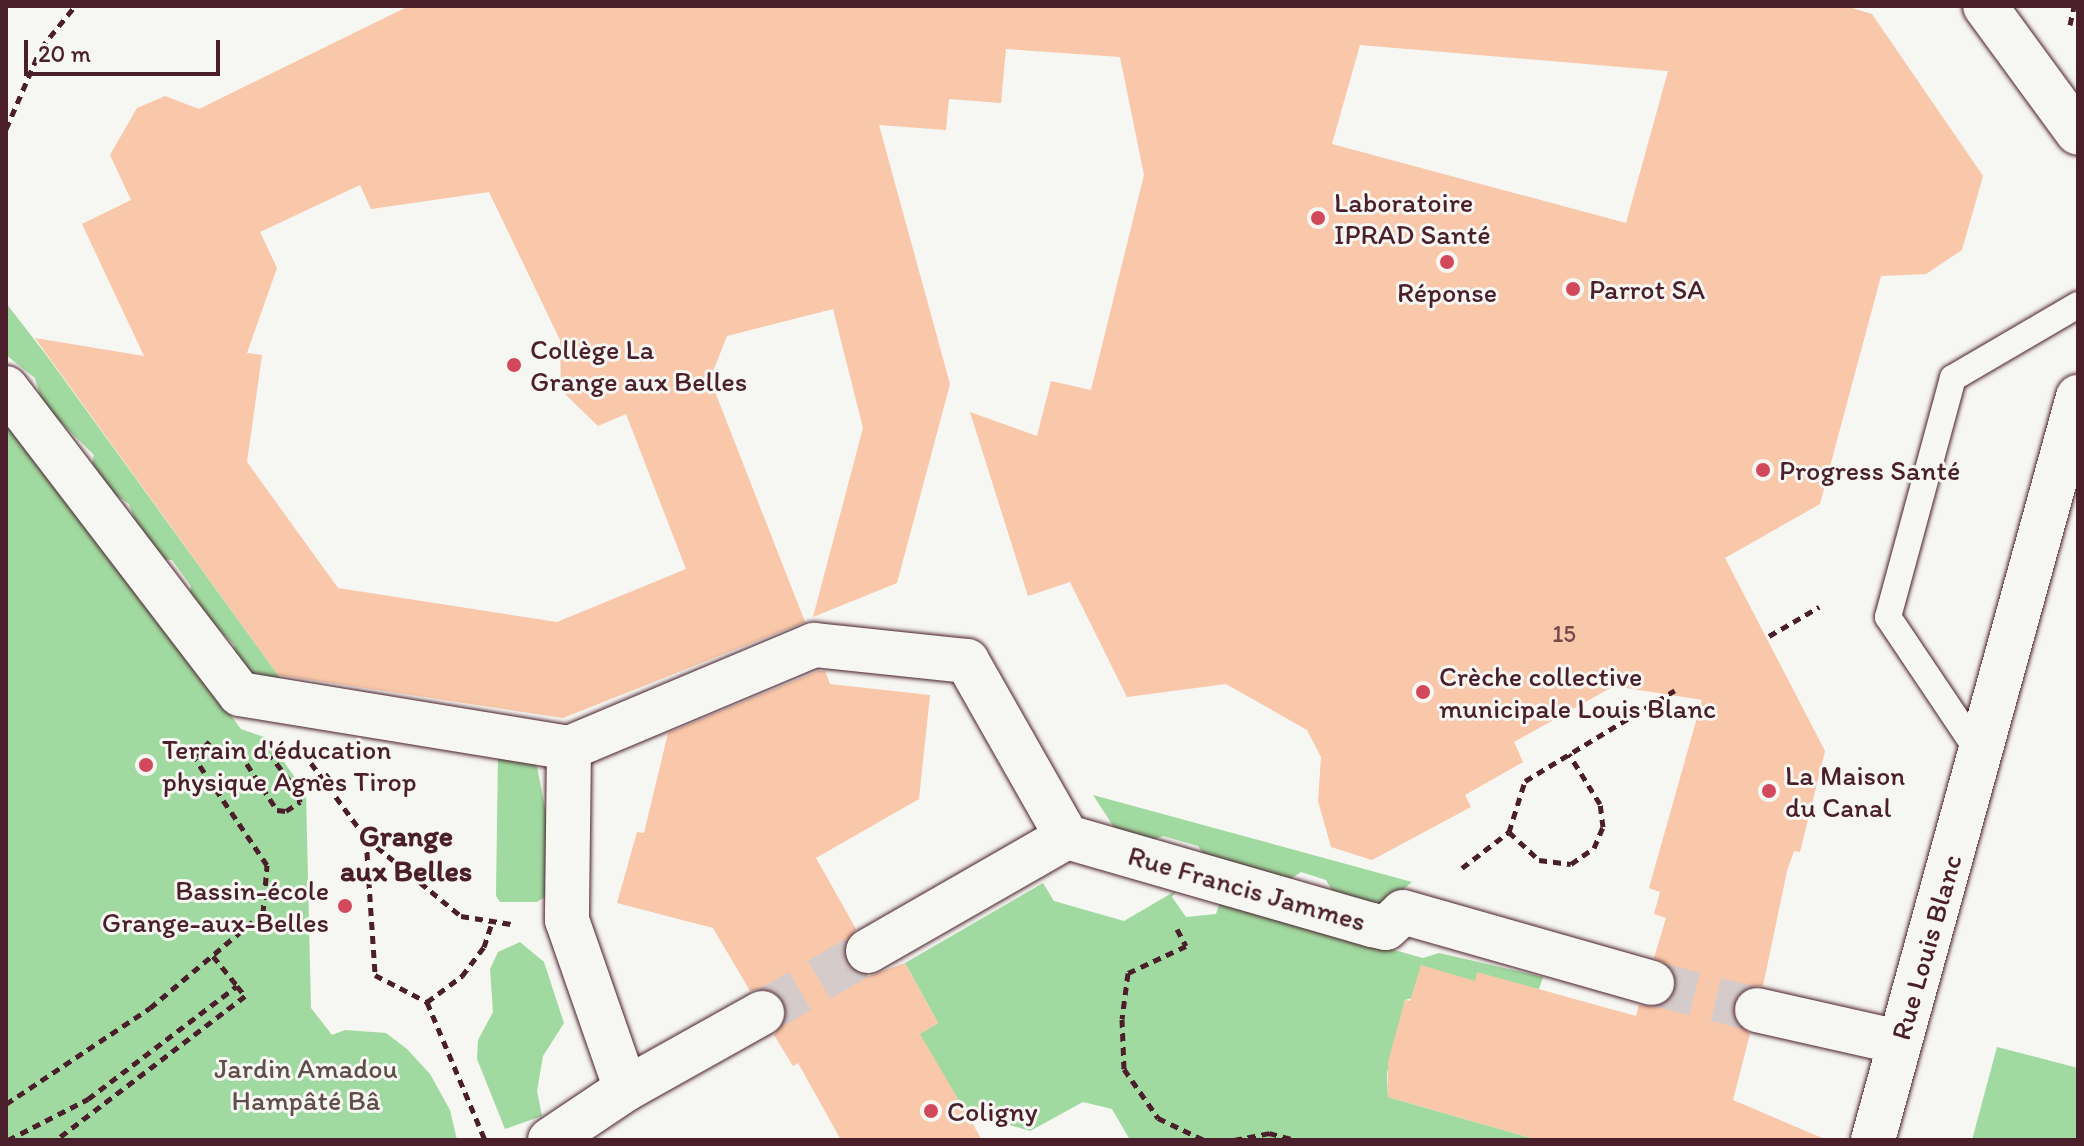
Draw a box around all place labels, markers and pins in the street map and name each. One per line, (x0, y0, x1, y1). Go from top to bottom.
place label: Laboratoire IPRAD Santé (1334, 185, 1490, 251)
marker: Laboratoire IPRAD Santé (1309, 209, 1327, 227)
marker: Réponse (1438, 253, 1456, 271)
place label: Parrot SA (1589, 272, 1705, 306)
place label: Réponse (1397, 275, 1497, 309)
marker: Parrot SA (1564, 280, 1582, 298)
place label: Collège La Grange aux Belles (530, 332, 747, 398)
marker: Collège La Grange aux Belles (505, 356, 523, 374)
place label: Progress Santé (1779, 453, 1960, 487)
marker: Progress Santé (1754, 461, 1772, 479)
place label: Crèche collective municipale Louis Blanc (1439, 659, 1716, 725)
marker: Crèche collective municipale Louis Blanc (1414, 683, 1432, 701)
place label: Terrain d'éducation physique Agnès Tirop (162, 732, 415, 798)
marker: Terrain d'éducation physique Agnès Tirop (137, 756, 155, 774)
place label: La Maison du Canal (1785, 758, 1905, 824)
marker: La Maison du Canal (1760, 782, 1778, 800)
place label: Bassin-école Grange-aux-Belles (102, 873, 329, 939)
marker: Bassin-école Grange-aux-Belles (336, 897, 354, 915)
place label: Coligny (947, 1094, 1038, 1128)
marker: Coligny (922, 1102, 940, 1120)

